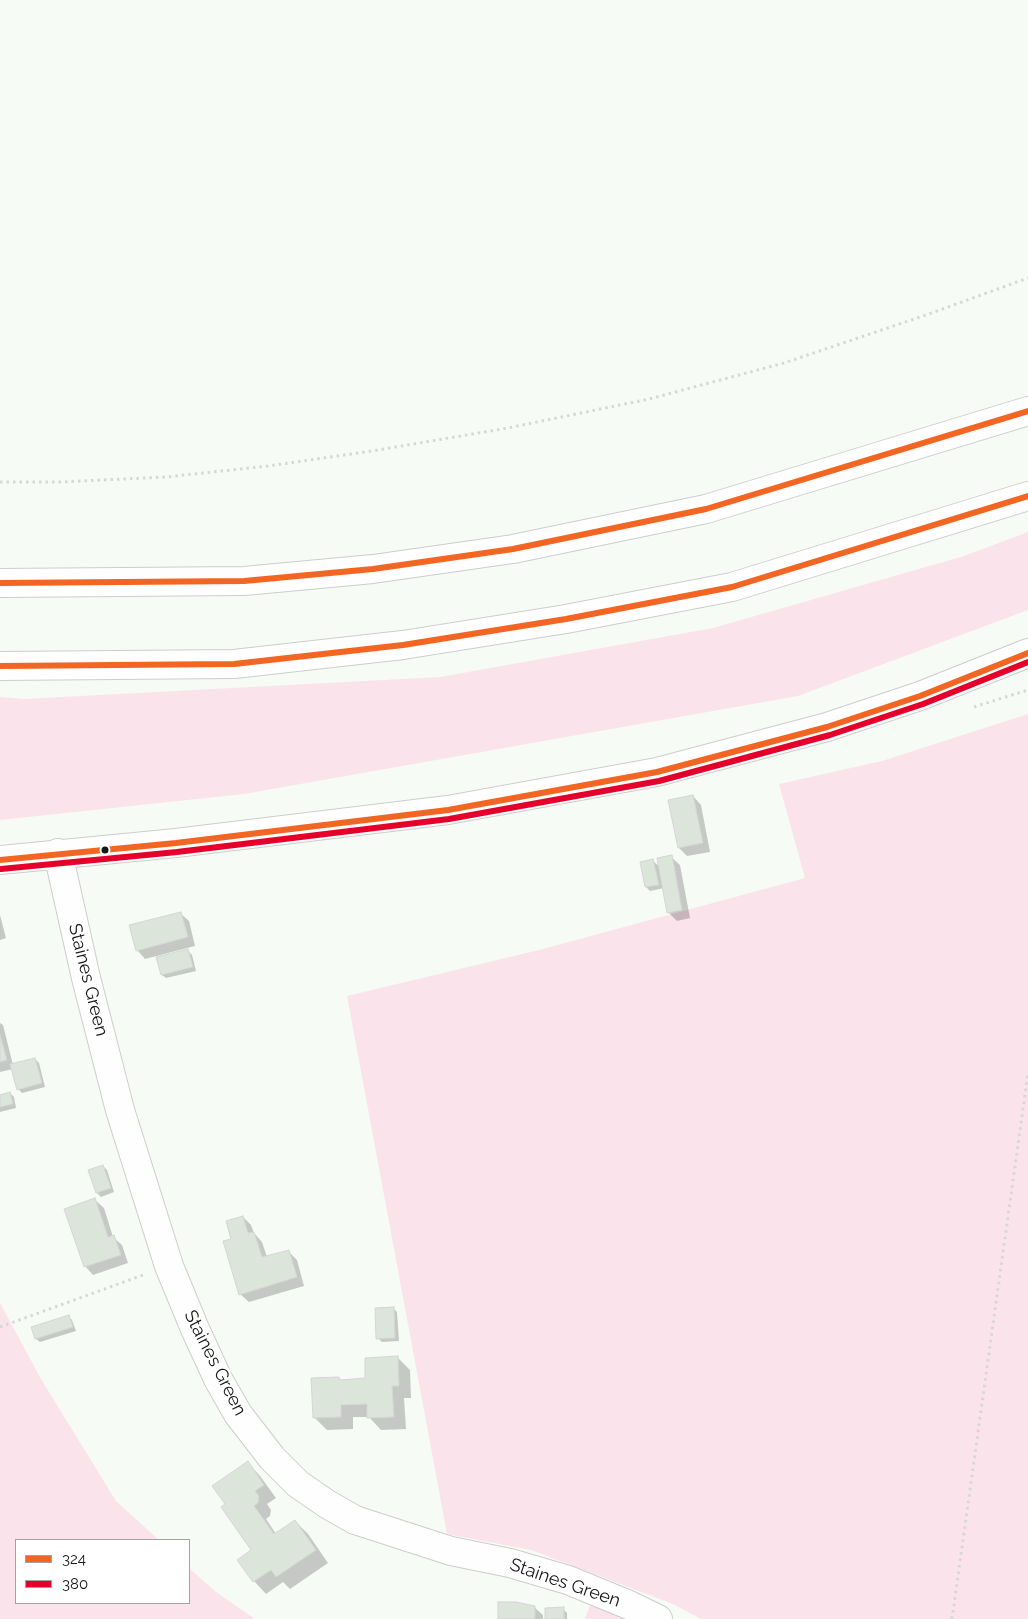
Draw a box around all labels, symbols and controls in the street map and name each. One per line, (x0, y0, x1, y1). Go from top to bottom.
unlabelled marker (100, 845, 110, 855)
street label: Staines Green (64, 921, 112, 1039)
street label: Staines Green (179, 1307, 251, 1419)
legend (15, 1539, 190, 1604)
text: 324 (62, 1550, 86, 1568)
street label: Staines Green (507, 1554, 623, 1612)
text: 380 (62, 1575, 88, 1593)

